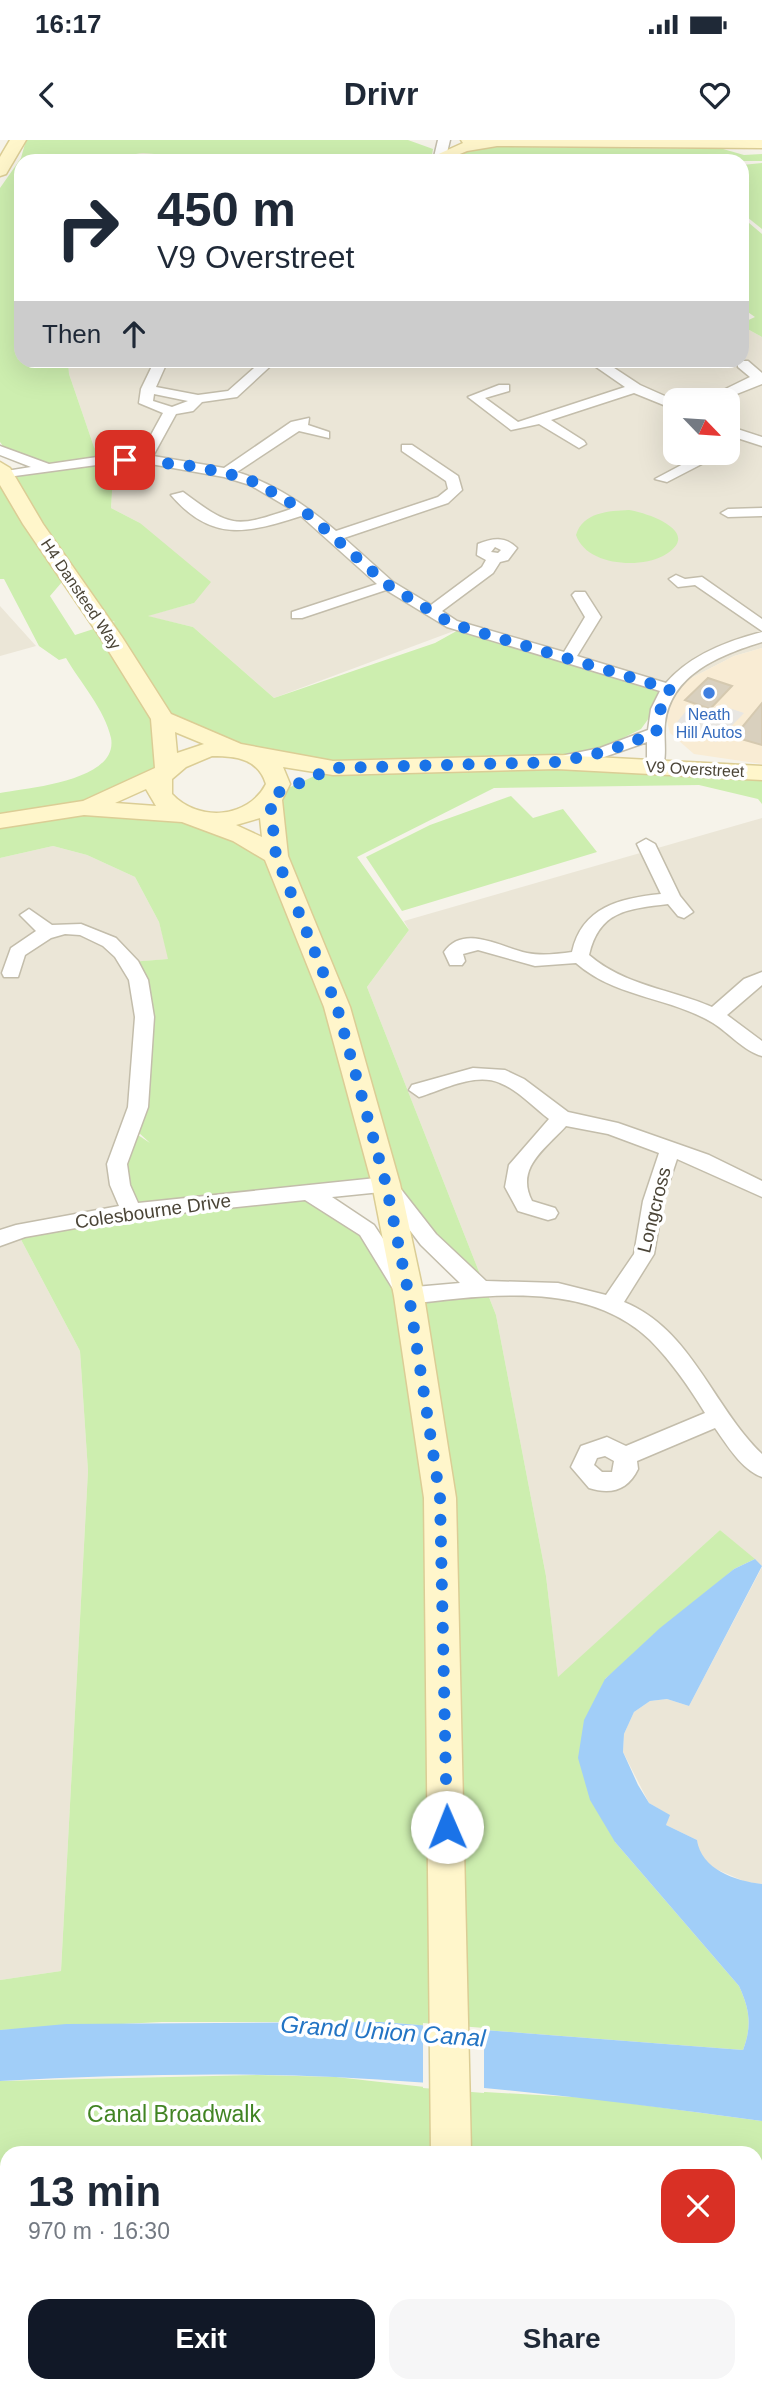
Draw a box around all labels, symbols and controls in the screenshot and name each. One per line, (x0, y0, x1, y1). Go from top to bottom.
text: 16:17 (35, 9, 102, 39)
icon: back (28, 76, 66, 114)
text: Drivr (344, 76, 418, 112)
icon: heart (696, 76, 734, 114)
icon: right (42, 182, 133, 273)
text: 450 m (157, 182, 296, 236)
text: V9 Overstreet (157, 239, 354, 275)
icon: ahead (115, 315, 153, 353)
text: Then (42, 319, 101, 349)
north arrow (663, 388, 740, 466)
map controls (663, 388, 740, 465)
pin (95, 430, 155, 490)
icon: arrive (106, 441, 144, 479)
street label: H4 Dansteed Way (38, 536, 124, 652)
marker: Neath Hill Autos (701, 685, 717, 701)
place label: Neath Hill Autos (676, 706, 742, 741)
street label: V9 Overstreet (645, 758, 745, 780)
street label: Longcross (633, 1165, 675, 1255)
street label: Colesbourne Drive (74, 1190, 232, 1232)
position arrow (410, 1790, 484, 1864)
water label: Grand Union Canal (280, 2010, 487, 2052)
park label: Canal Broadwalk (87, 2101, 261, 2127)
text: 13 min (28, 2168, 161, 2215)
button: close (661, 2169, 735, 2243)
text: 970 m · 16:30 (28, 2218, 170, 2244)
button: Exit (28, 2299, 375, 2379)
button: Share (389, 2299, 735, 2379)

